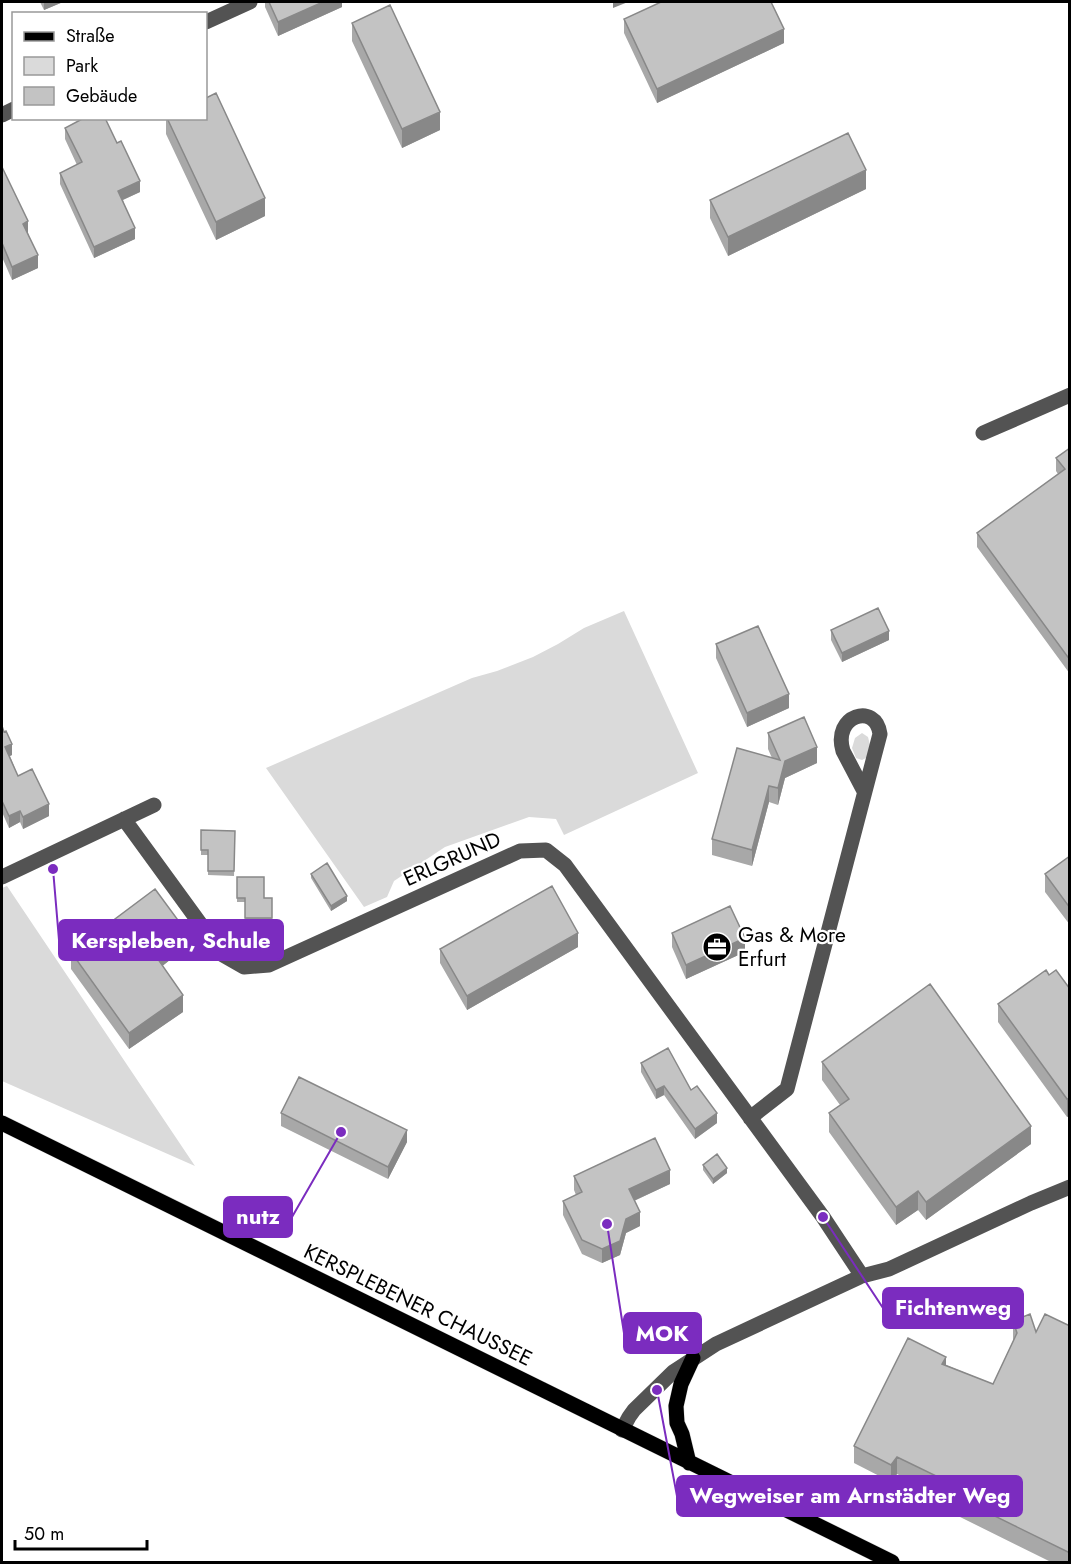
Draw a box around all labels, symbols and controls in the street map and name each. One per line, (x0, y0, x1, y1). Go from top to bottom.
legend (12, 12, 207, 120)
text: Straße (66, 23, 114, 49)
text: Park (66, 53, 98, 79)
text: Gebäude (66, 83, 137, 109)
street label: ERLGRUND (398, 824, 506, 894)
callout: Kerspleben, Schule (59, 920, 283, 960)
place label: Gas & More Erfurt (738, 920, 846, 974)
text: Kerspleben, Schule (71, 924, 271, 956)
office icon: Gas & More Erfurt (701, 931, 733, 963)
callout: nutz (224, 1197, 292, 1237)
text: nutz (236, 1200, 280, 1232)
street label: KERSPLEBENER CHAUSSEE (299, 1237, 537, 1373)
callout: Fichtenweg (883, 1288, 1023, 1328)
text: Fichtenweg (895, 1291, 1011, 1323)
callout: MOK (624, 1313, 701, 1353)
text: MOK (635, 1317, 689, 1349)
callout: Wegweiser am Arnstädter Weg (677, 1476, 1022, 1516)
text: Wegweiser am Arnstädter Weg (690, 1479, 1010, 1511)
scale bar (15, 1513, 147, 1551)
text: 50 m (24, 1521, 64, 1547)

